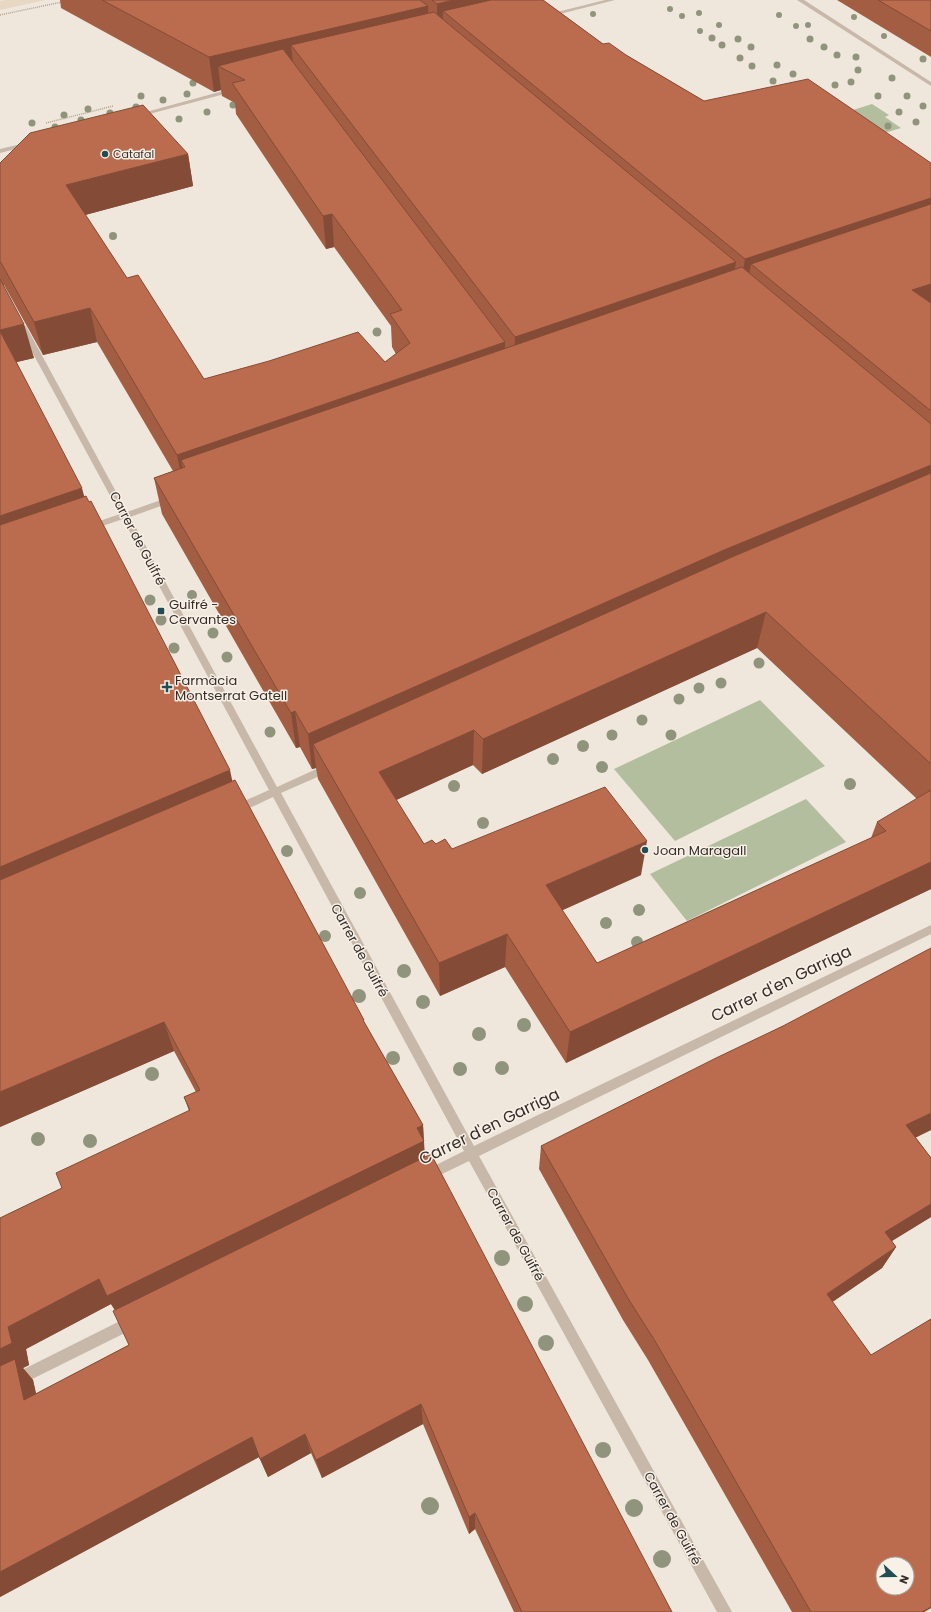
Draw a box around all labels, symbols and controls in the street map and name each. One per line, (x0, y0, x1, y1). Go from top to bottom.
place label: Catafal (113, 146, 154, 162)
marker: Catafal (100, 149, 110, 159)
street label: Carrer de Guifré (105, 488, 170, 589)
place label: Guifré - Cervantes (169, 595, 236, 629)
marker: Guifré - Cervantes (156, 606, 166, 616)
place label: Farmàcia Montserrat Gatell (175, 671, 287, 705)
marker: Farmàcia Montserrat Gatell (162, 682, 172, 692)
place label: Joan Maragall (653, 841, 746, 860)
marker: Joan Maragall (640, 845, 650, 855)
street label: Carrer de Guifré (326, 900, 393, 1000)
street label: Carrer d'en Garriga (707, 939, 855, 1028)
street label: Carrer d'en Garriga (415, 1082, 563, 1171)
street label: Carrer de Guifré (482, 1184, 549, 1284)
street label: Carrer de Guifré (639, 1468, 706, 1568)
north arrow (875, 1556, 915, 1596)
text: N (895, 1573, 913, 1586)

